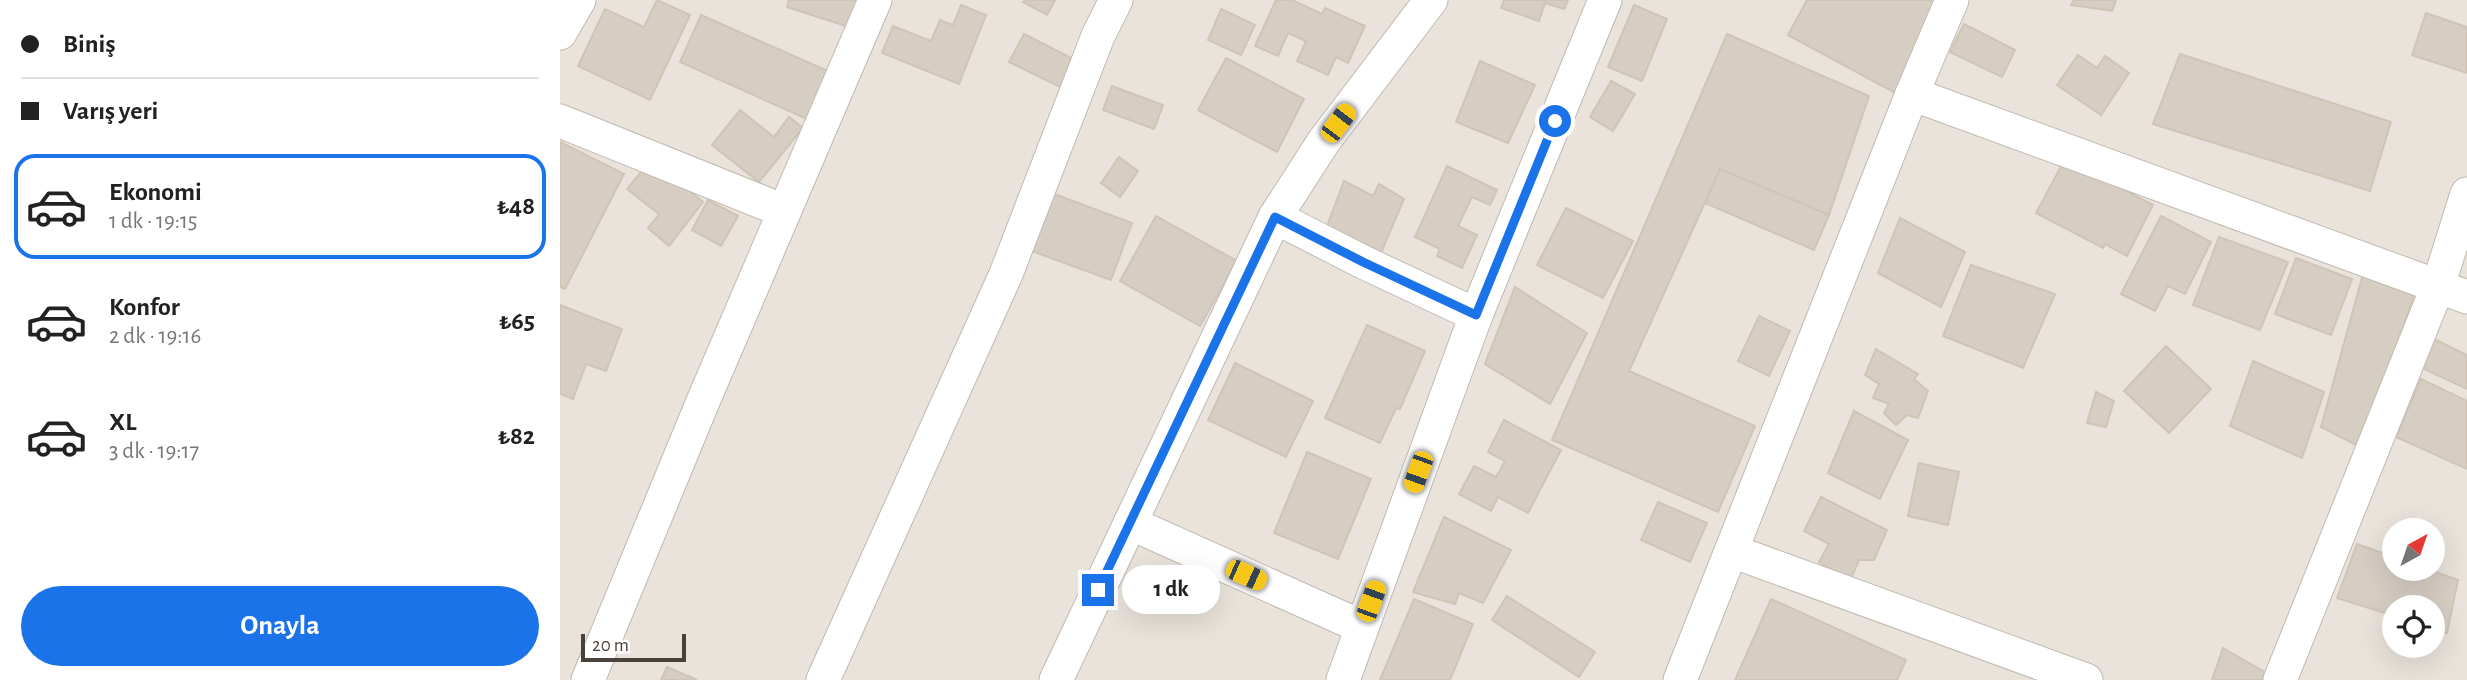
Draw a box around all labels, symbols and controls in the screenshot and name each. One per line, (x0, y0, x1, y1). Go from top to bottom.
text: Biniş (63, 31, 115, 57)
text: Varış yeri (63, 98, 158, 124)
car (1317, 100, 1360, 146)
route start (1539, 105, 1571, 137)
icon: car (25, 175, 88, 238)
text: Ekonomi (109, 179, 202, 205)
text: ₺48 (497, 193, 535, 219)
text: 1 dk · 19:15 (109, 210, 197, 233)
icon: car (25, 290, 88, 353)
text: Konfor (109, 294, 180, 320)
text: ₺65 (499, 308, 535, 334)
text: 2 dk · 19:16 (109, 325, 201, 348)
icon: car (25, 405, 88, 468)
text: XL (109, 409, 136, 435)
text: ₺82 (498, 423, 535, 449)
text: 3 dk · 19:17 (109, 440, 199, 463)
car (1401, 449, 1436, 495)
north arrow (2382, 518, 2445, 581)
map controls (2382, 518, 2445, 658)
car (1223, 557, 1270, 593)
callout: 1 dk (1122, 566, 1220, 614)
route end (1082, 574, 1114, 606)
text: 1 dk (1153, 578, 1189, 601)
car (1354, 578, 1389, 624)
button: Onayla (21, 586, 539, 666)
button: locate (2382, 595, 2445, 658)
scale bar (581, 631, 686, 663)
text: 20 m (592, 636, 629, 655)

